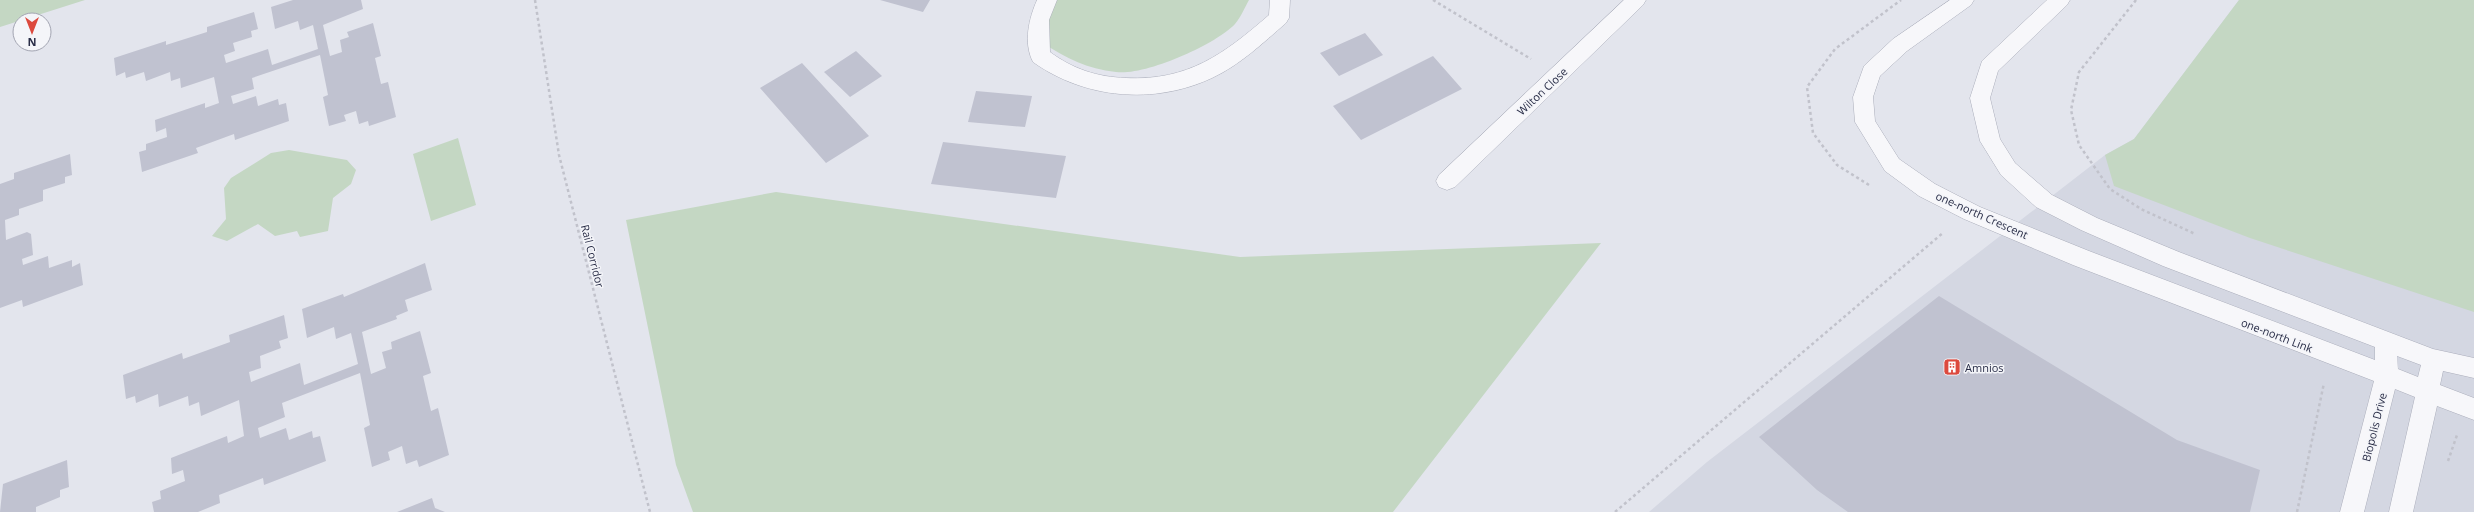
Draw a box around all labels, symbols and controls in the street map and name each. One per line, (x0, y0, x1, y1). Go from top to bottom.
north arrow (12, 12, 52, 52)
text: N (28, 35, 36, 50)
street label: Wilton Close (1514, 64, 1570, 118)
street label: one-north Crescent (1934, 188, 2031, 242)
street label: Rail Corridor (578, 223, 608, 290)
street label: one-north Link (2239, 314, 2315, 356)
building icon: Amnios (1942, 357, 1962, 377)
place label: Amnios (1965, 360, 2004, 375)
street label: Biopolis Drive (2358, 391, 2390, 463)

